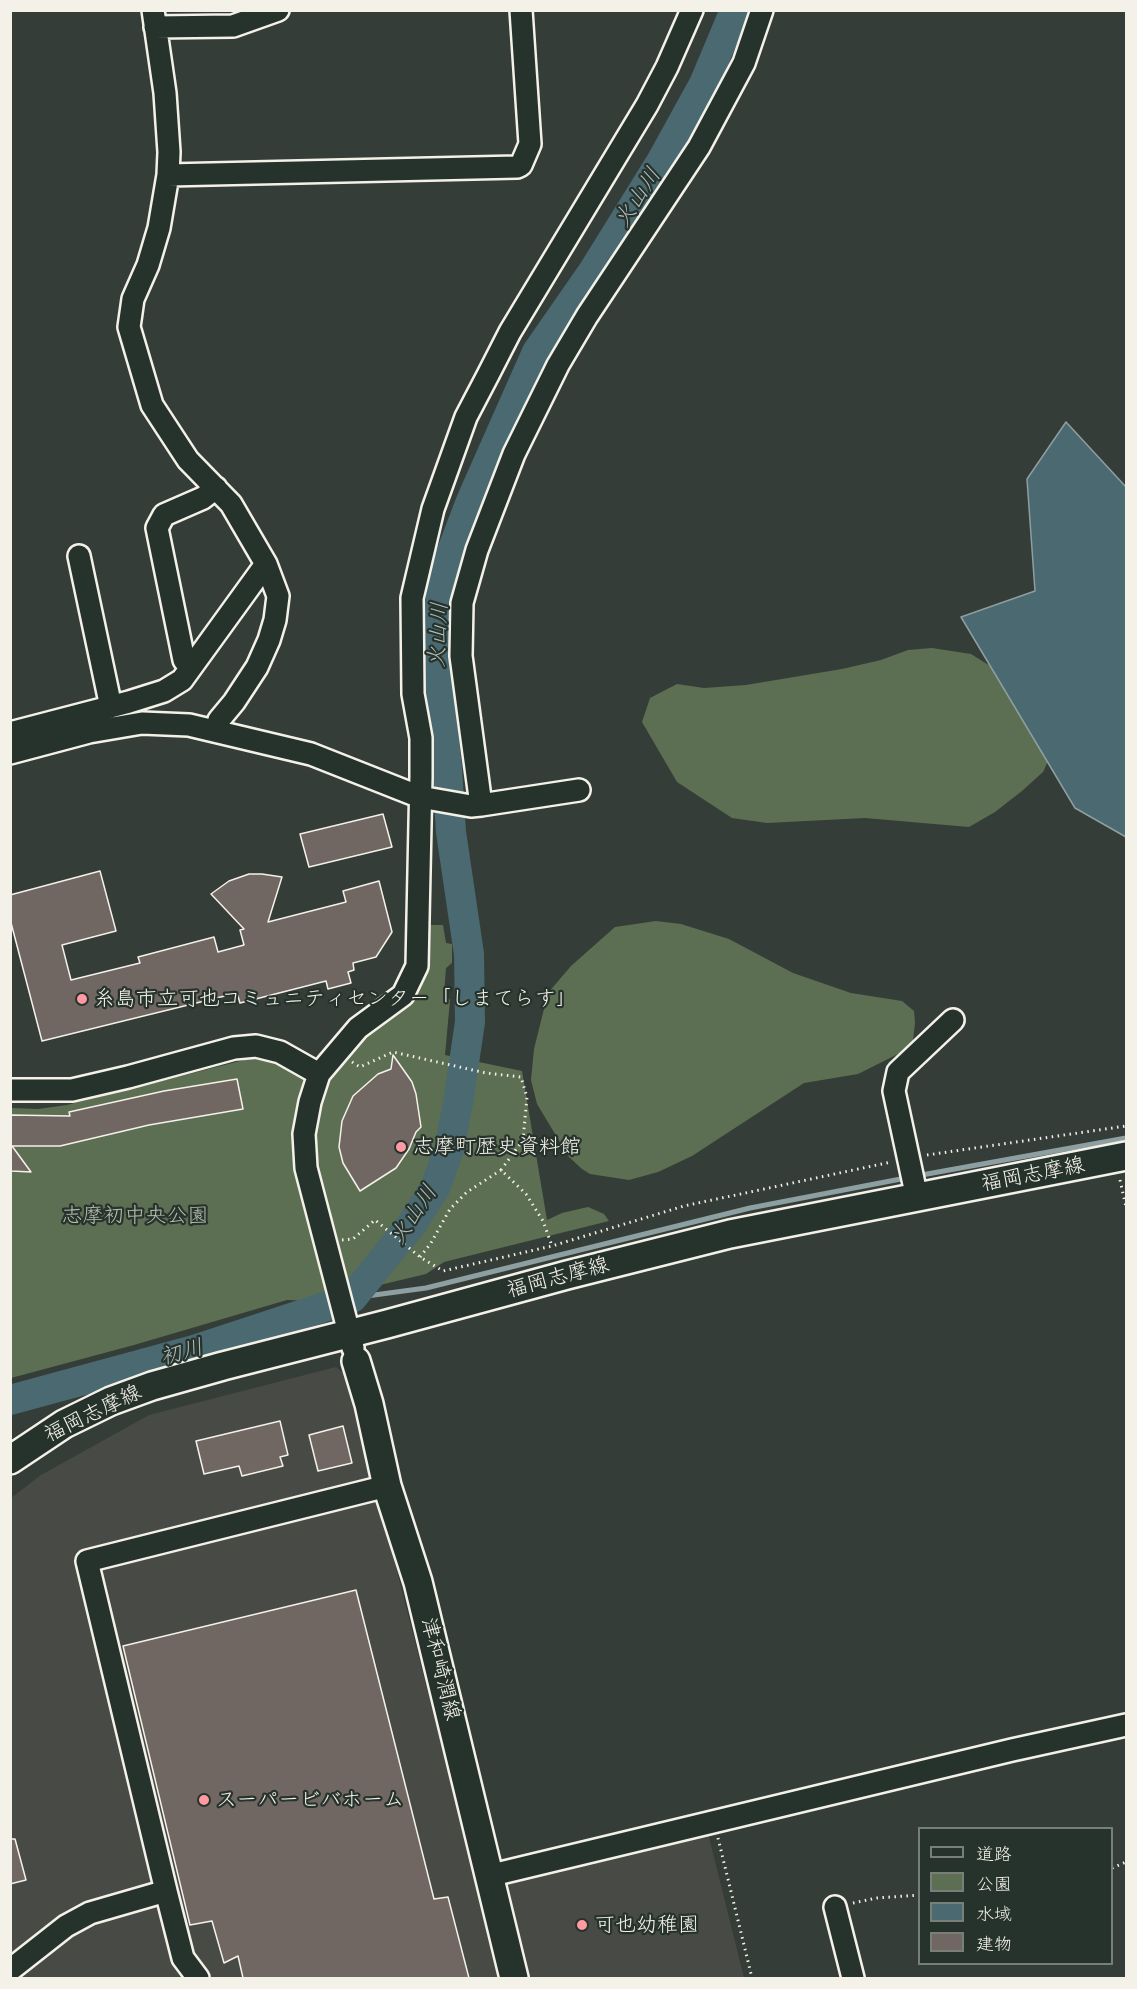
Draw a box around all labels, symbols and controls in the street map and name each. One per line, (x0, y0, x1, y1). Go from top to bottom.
water label: 火山川 (609, 163, 667, 233)
water label: 火山川 (424, 601, 454, 669)
place label: 糸島市立可也コミュニティセンタ－「しまてらす」 (94, 986, 577, 1012)
marker: 糸島市立可也コミュニティセンタ－「しまてらす」 (75, 992, 89, 1006)
place label: 志摩町歴史資料館 (413, 1134, 581, 1160)
marker: 志摩町歴史資料館 (394, 1140, 408, 1154)
street label: 福岡志摩線 (979, 1153, 1087, 1197)
water label: 火山川 (385, 1180, 443, 1250)
park label: 志摩初中央公園 (62, 1203, 208, 1229)
street label: 福岡志摩線 (504, 1252, 612, 1304)
water label: 初川 (157, 1334, 207, 1372)
street label: 福岡志摩線 (40, 1380, 146, 1448)
street label: 津和崎潤線 (415, 1615, 465, 1723)
place label: スーパービバホーム (216, 1787, 404, 1813)
marker: スーパービバホーム (197, 1793, 211, 1807)
legend (918, 1827, 1113, 1965)
text: 道路 (976, 1841, 1012, 1866)
text: 公園 (976, 1871, 1012, 1896)
text: 水域 (976, 1901, 1012, 1926)
place label: 可也幼稚園 (594, 1912, 699, 1938)
marker: 可也幼稚園 (575, 1918, 589, 1932)
text: 建物 (976, 1931, 1012, 1956)

